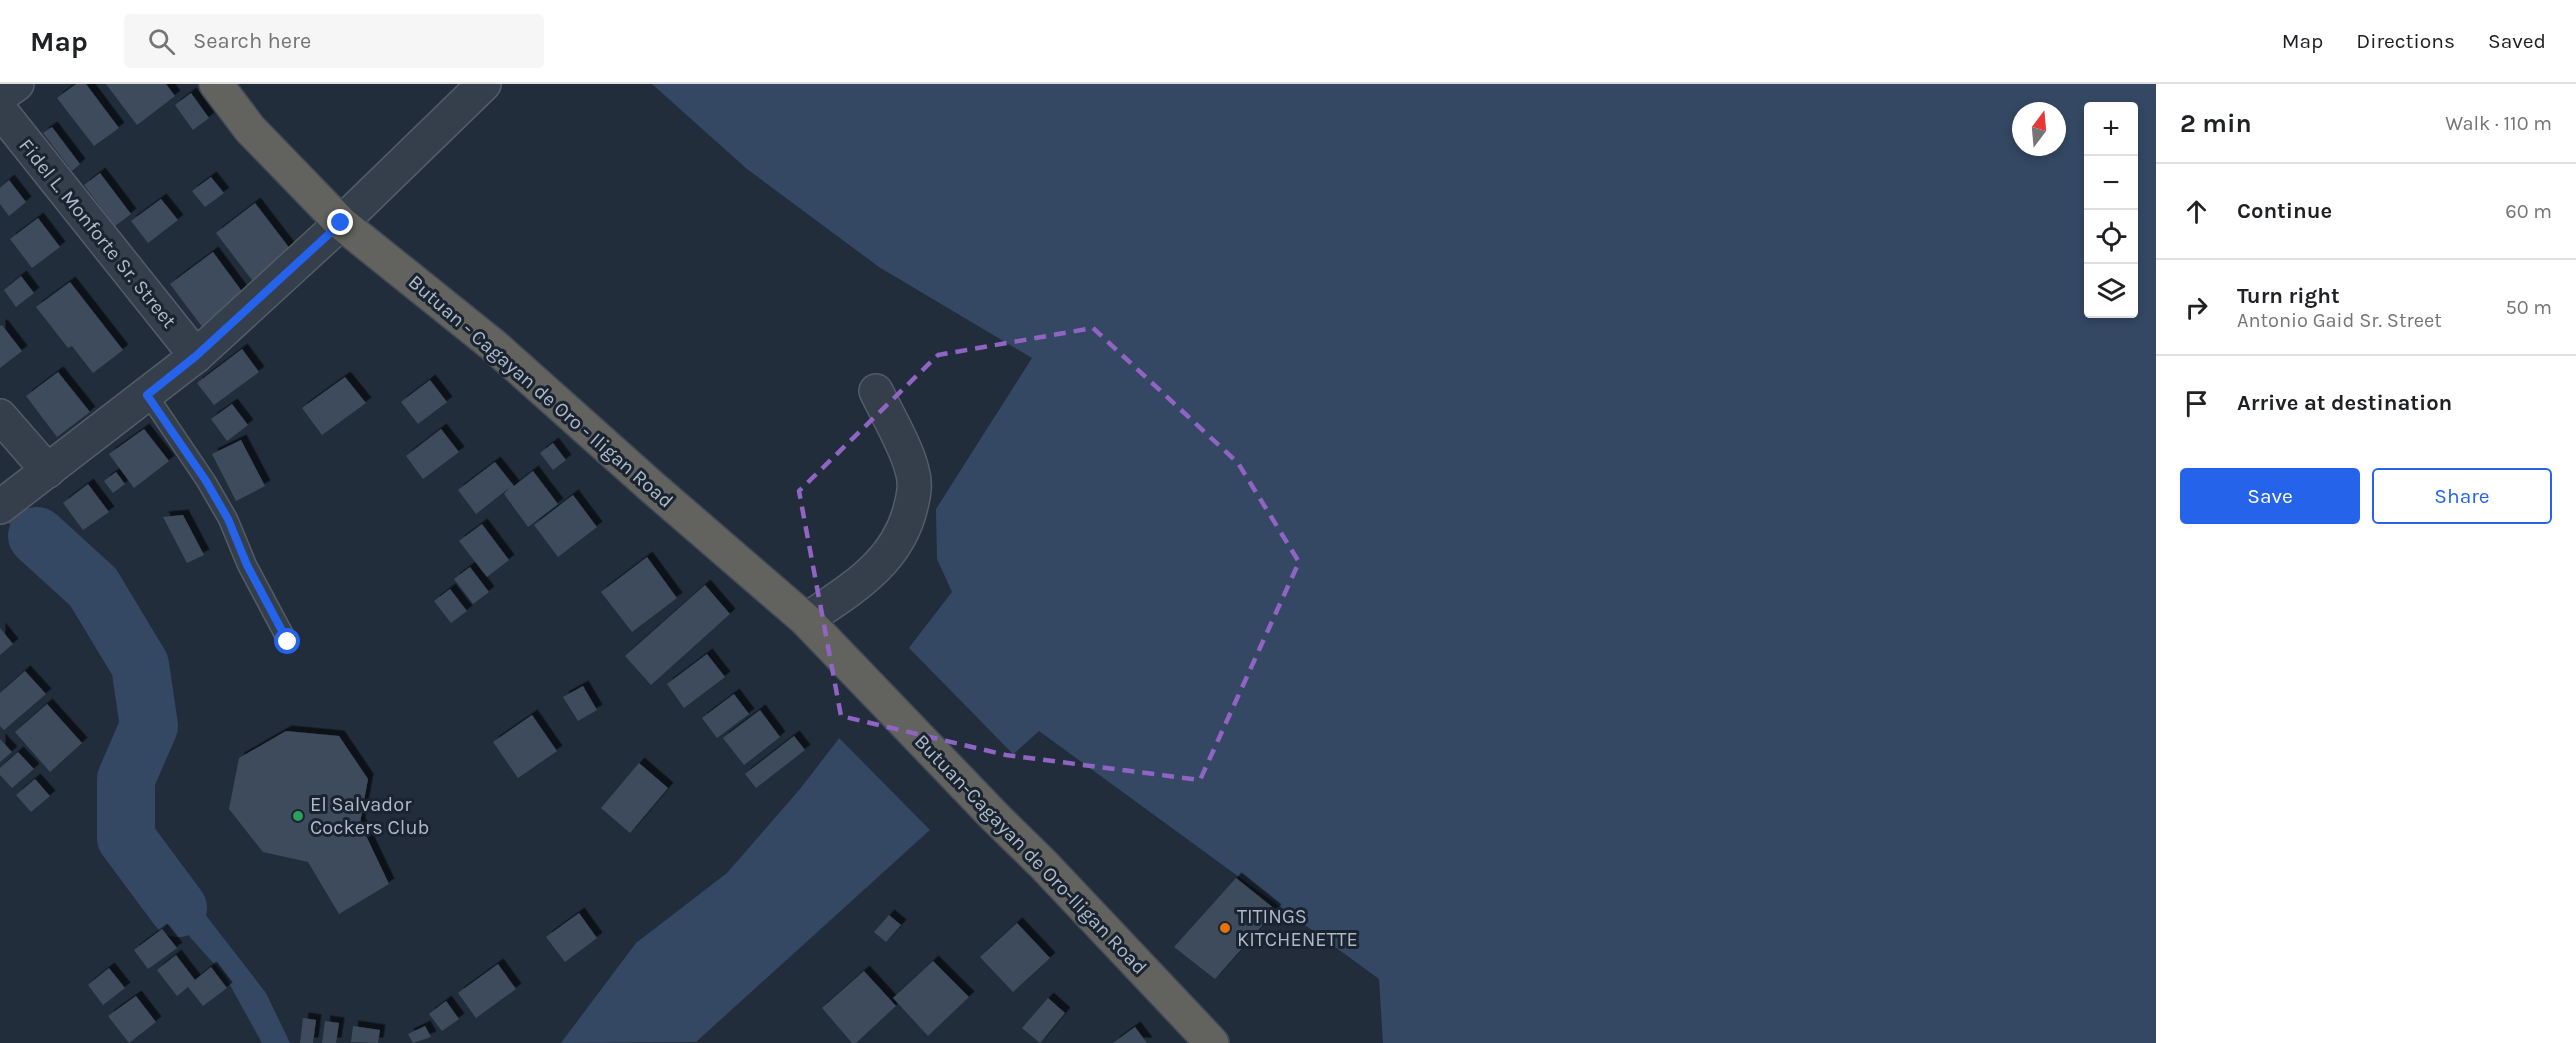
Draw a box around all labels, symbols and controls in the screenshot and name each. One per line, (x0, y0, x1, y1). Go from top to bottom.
search box (124, 14, 544, 68)
text: Map (30, 25, 88, 58)
icon: search (145, 25, 178, 58)
text: Search here (193, 28, 311, 54)
text: Map (2282, 29, 2323, 53)
text: Directions (2356, 29, 2455, 53)
text: Saved (2488, 29, 2546, 53)
north arrow (2012, 102, 2066, 156)
map controls (2084, 102, 2138, 318)
button: + (2084, 102, 2138, 156)
text: 2 min (2180, 108, 2252, 139)
text: Walk · 110 m (2445, 112, 2552, 135)
street label: Fidel L. Monforte Sr. Street (14, 134, 181, 333)
button: − (2084, 156, 2138, 210)
icon: ahead (2180, 195, 2213, 228)
text: Continue (2237, 198, 2332, 224)
text: 60 m (2505, 200, 2552, 223)
route end (327, 209, 353, 235)
button: locate (2084, 210, 2138, 264)
button: layers (2084, 264, 2138, 318)
street label: Butuan - Cagayan de Oro - Iligan Road (404, 270, 678, 513)
text: Turn right (2237, 283, 2340, 309)
icon: right (2180, 291, 2213, 324)
text: 50 m (2505, 296, 2552, 319)
text: Antonio Gaid Sr. Street (2237, 309, 2442, 332)
icon: arrive (2180, 387, 2213, 420)
text: Arrive at destination (2237, 390, 2452, 416)
button: Save (2180, 468, 2360, 524)
button: Share (2372, 468, 2552, 524)
route start (274, 628, 300, 654)
street label: Butuan-Cagayan de Oro-Iligan Road (910, 730, 1151, 979)
place label: El Salvador Cockers Club (310, 793, 429, 839)
marker: El Salvador Cockers Club (291, 809, 305, 823)
place label: TITINGS KITCHENETTE (1237, 905, 1358, 951)
marker: TITINGS KITCHENETTE (1218, 921, 1232, 935)

